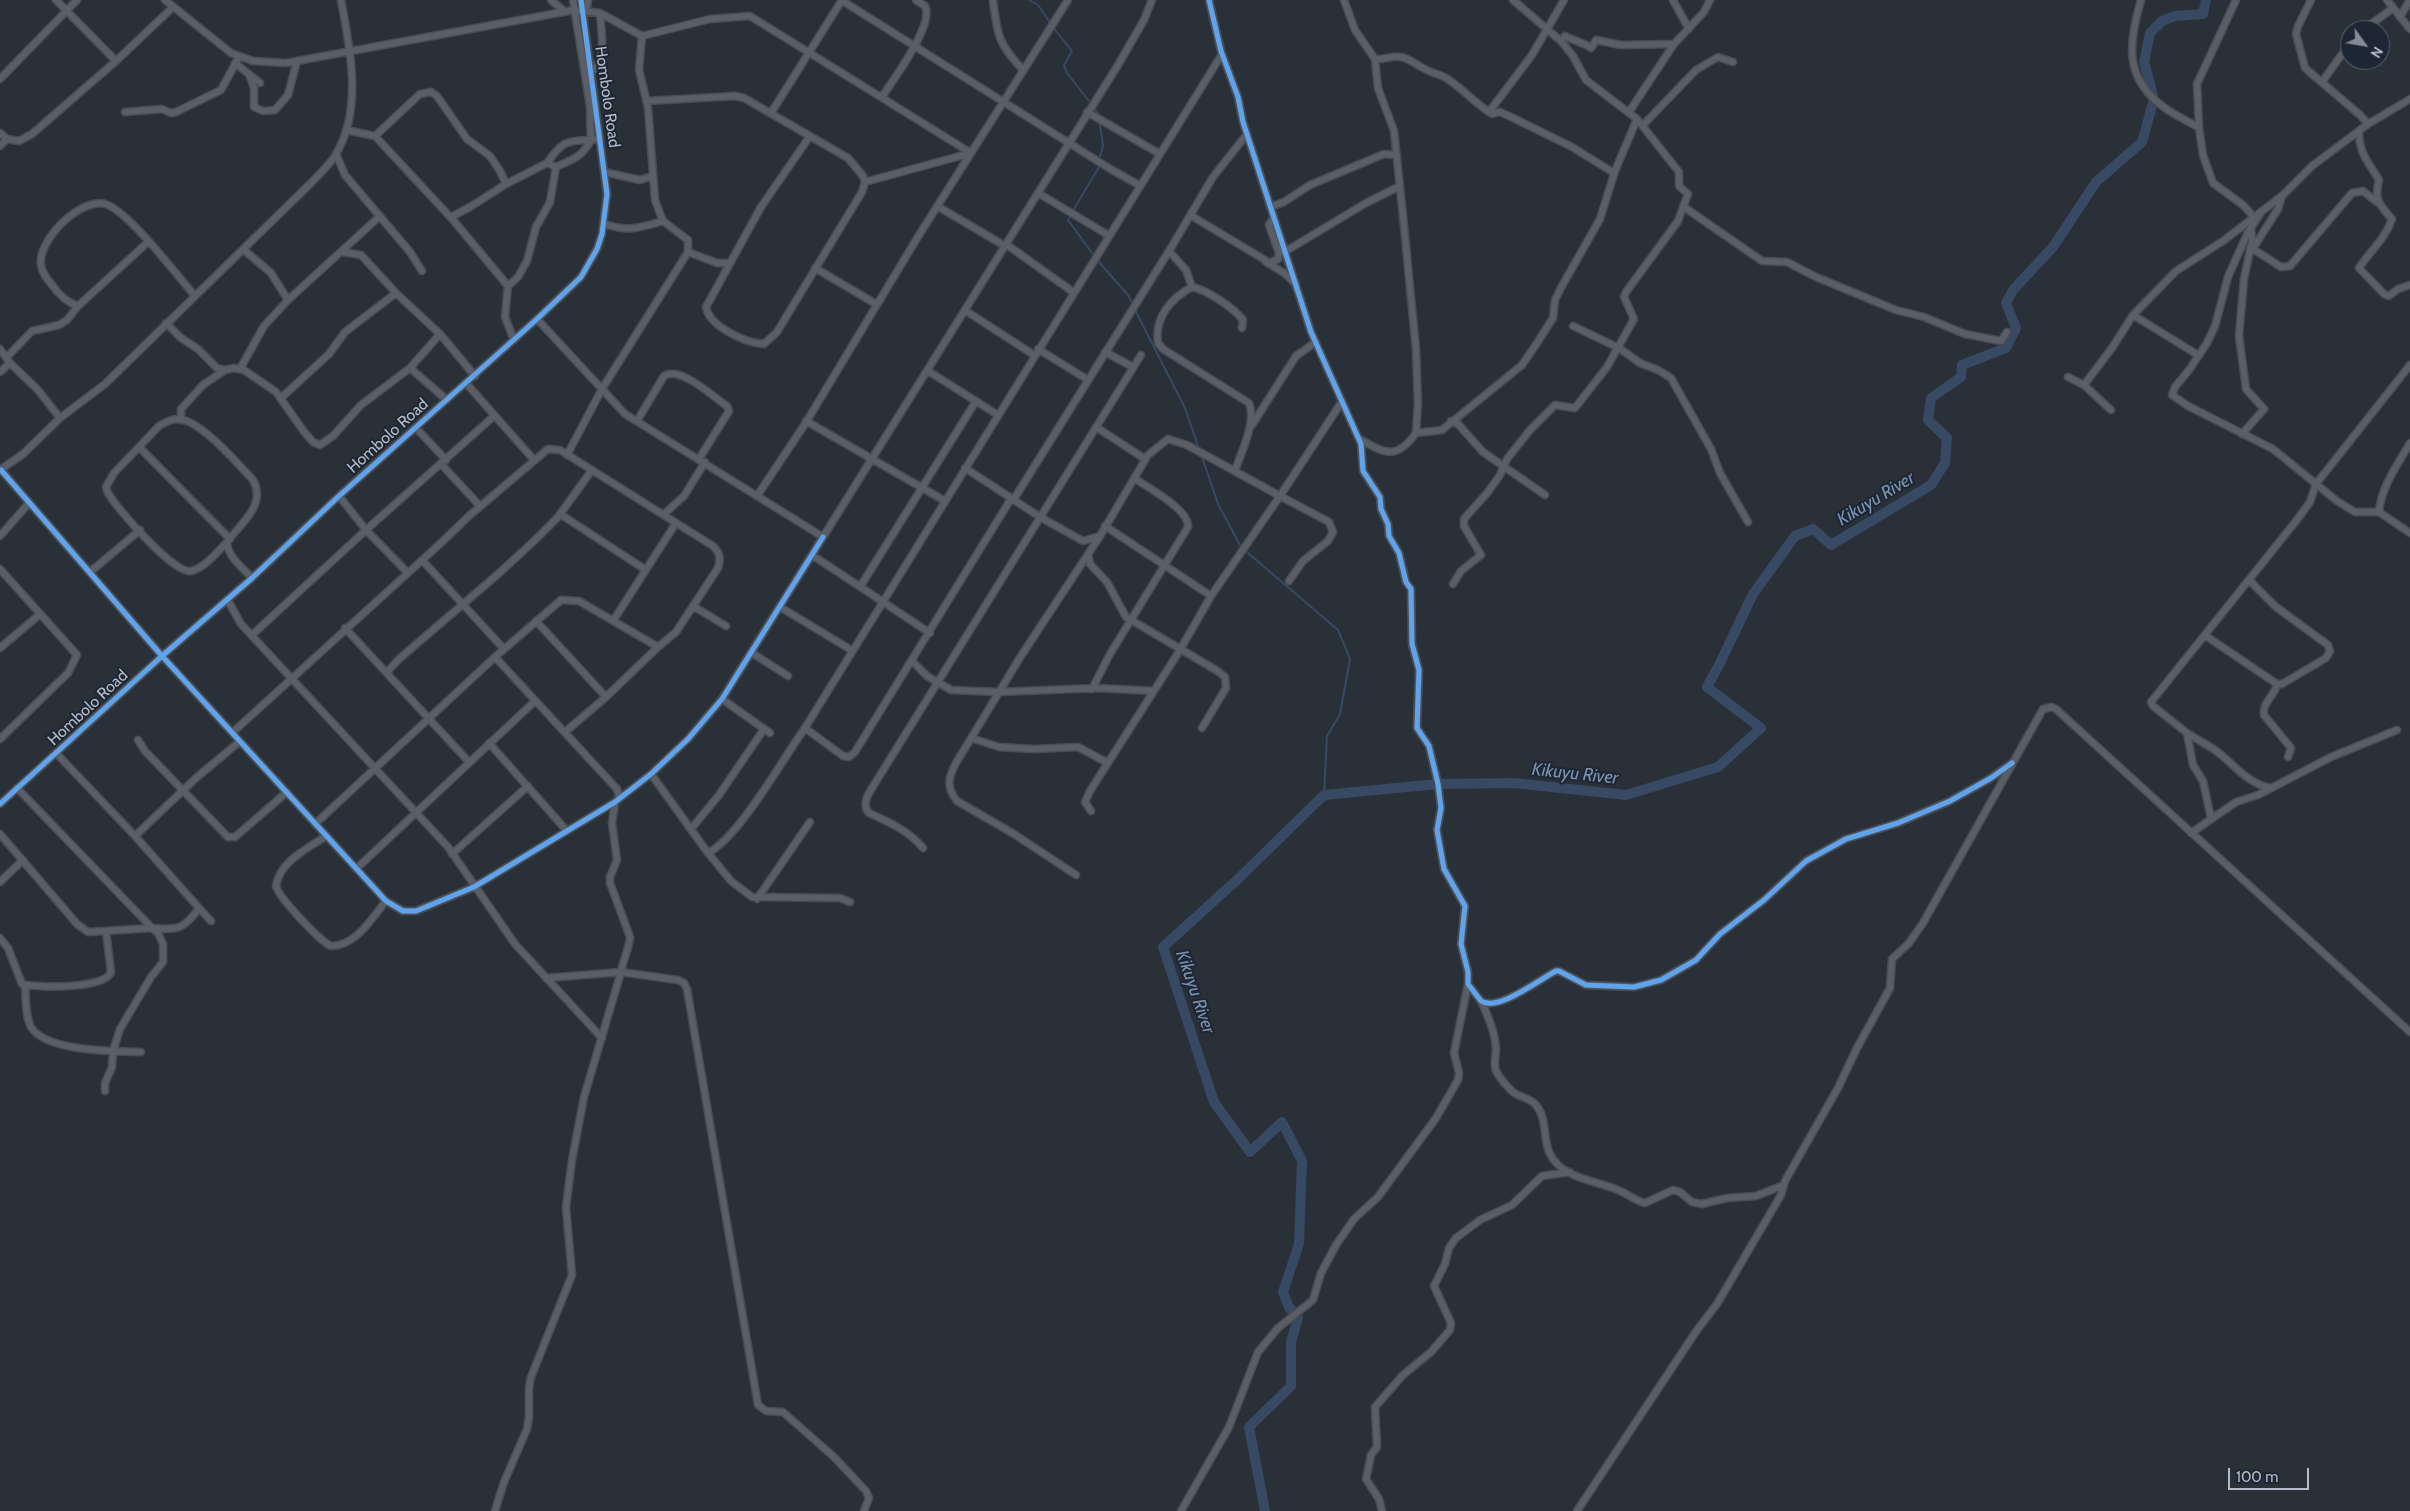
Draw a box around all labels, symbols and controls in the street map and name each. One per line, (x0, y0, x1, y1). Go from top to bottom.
north arrow (2340, 20, 2390, 70)
text: N (2367, 43, 2387, 61)
street label: Hombolo Road (590, 45, 624, 149)
street label: Hombolo Road (344, 395, 432, 477)
water label: Kikuyu River (1833, 467, 1919, 531)
street label: Hombolo Road (44, 666, 132, 750)
water label: Kikuyu River (1531, 759, 1619, 789)
water label: Kikuyu River (1171, 947, 1219, 1037)
scale bar (2230, 1458, 2311, 1490)
text: 100 m (2236, 1468, 2278, 1486)

